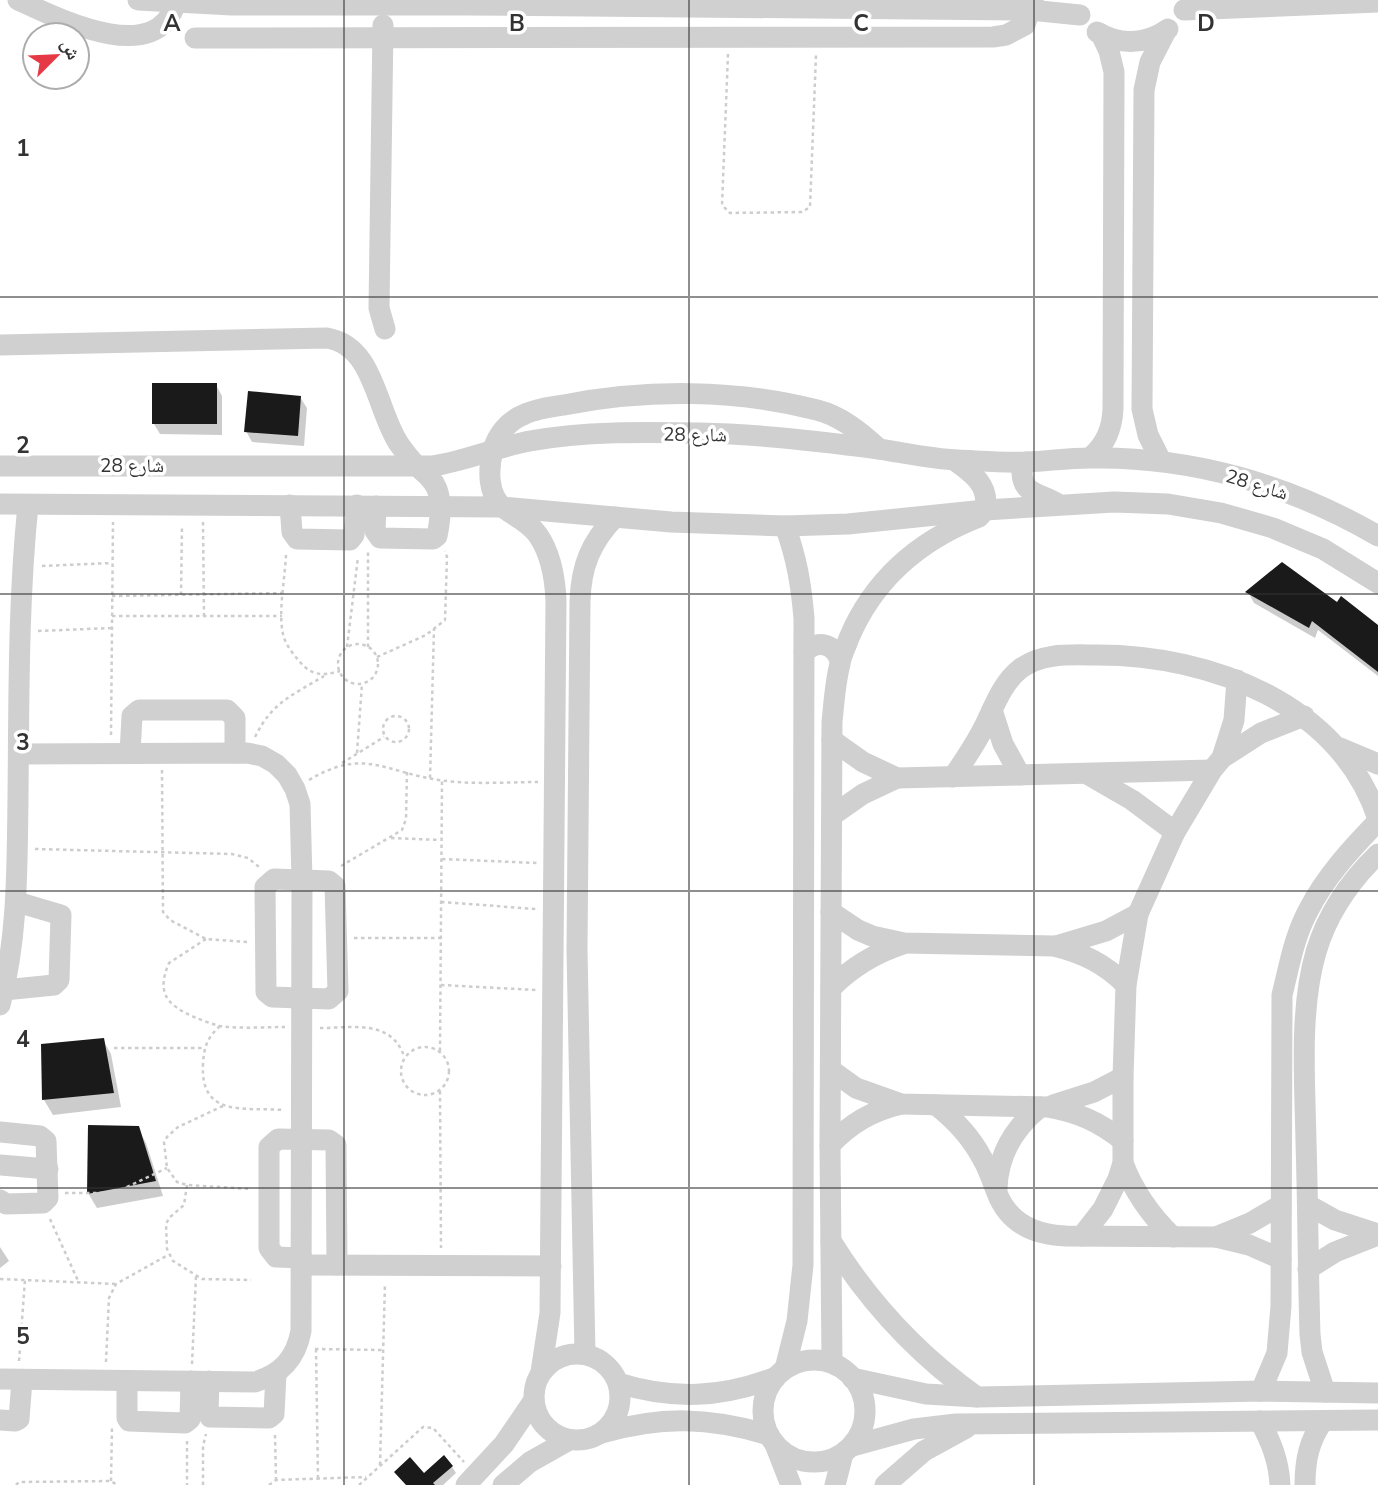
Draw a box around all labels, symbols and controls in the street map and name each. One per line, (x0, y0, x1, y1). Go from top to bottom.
text: A (163, 8, 181, 39)
text: B (509, 8, 525, 39)
text: C (853, 8, 869, 39)
text: D (1197, 8, 1215, 39)
north arrow (21, 21, 91, 91)
text: ش (55, 35, 87, 64)
text: 1 (16, 133, 30, 164)
street label: شارع 28 (663, 421, 727, 449)
text: 2 (16, 430, 30, 461)
street label: شارع 28 (100, 453, 164, 479)
street label: شارع 28 (1222, 463, 1291, 507)
text: 3 (16, 727, 30, 758)
text: 4 (16, 1024, 30, 1055)
text: 5 (16, 1321, 30, 1352)

